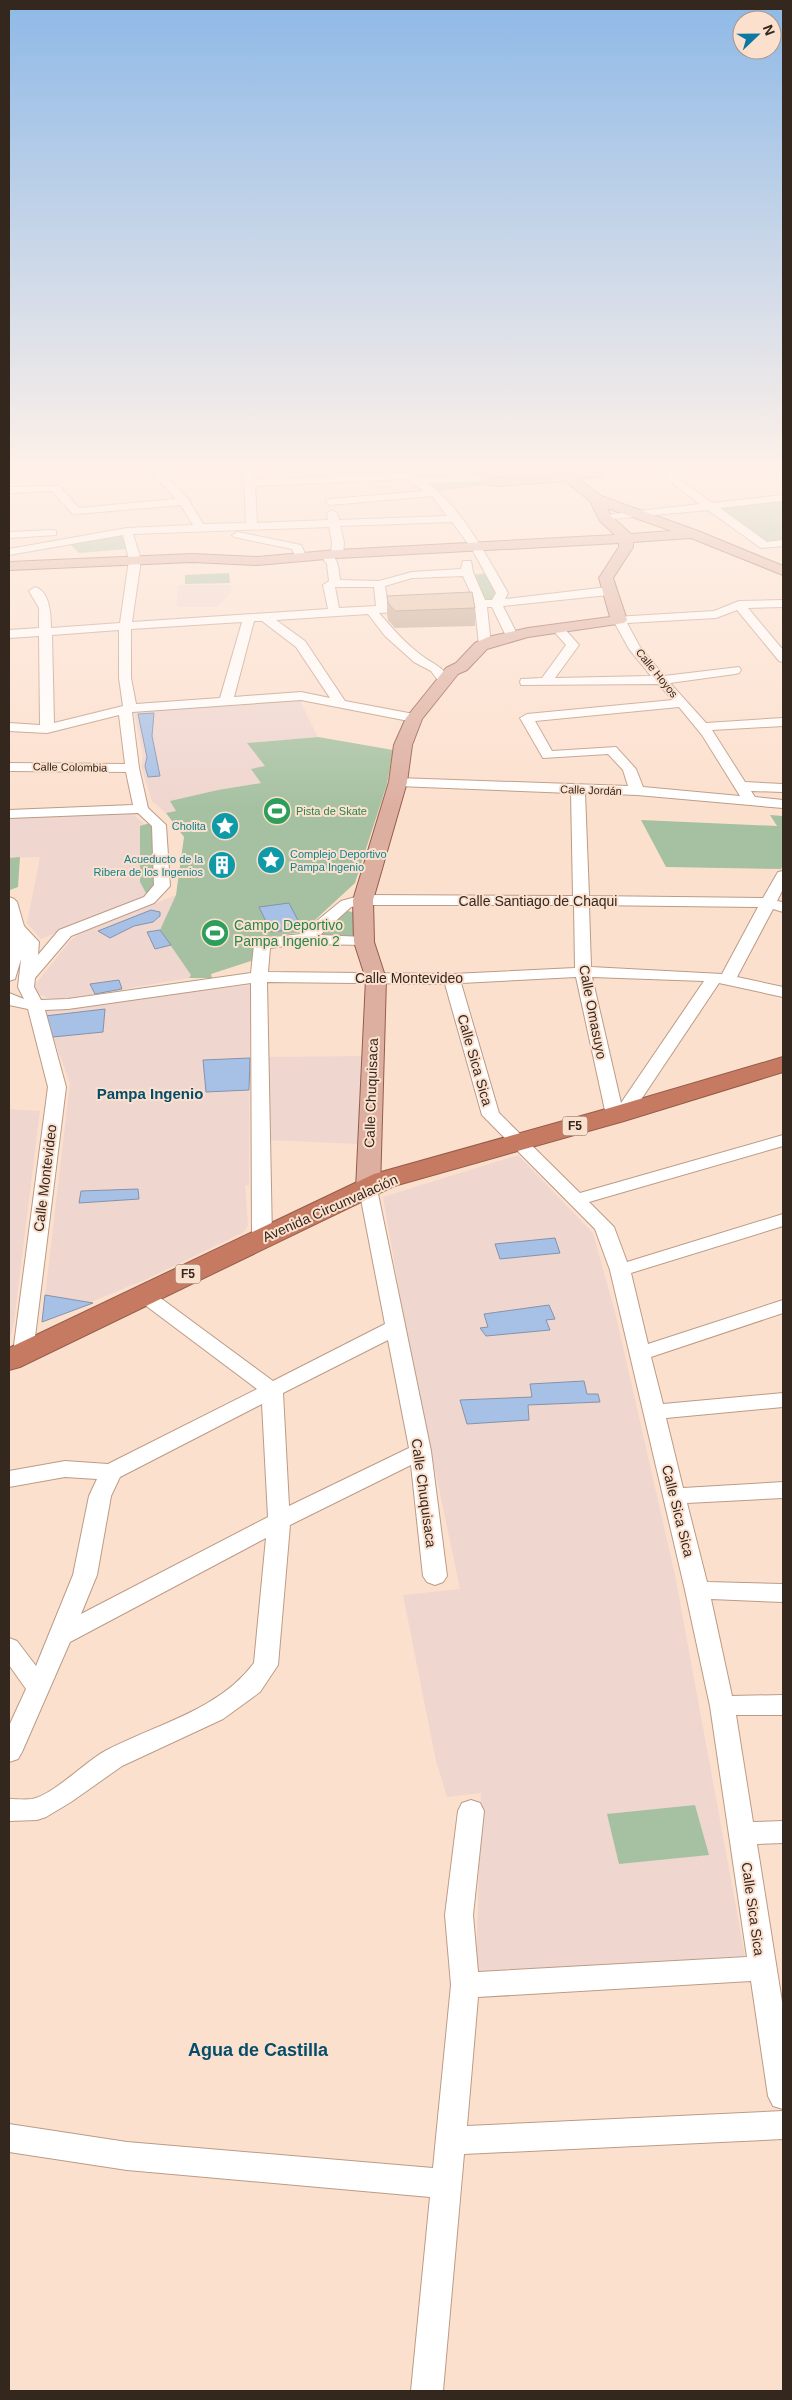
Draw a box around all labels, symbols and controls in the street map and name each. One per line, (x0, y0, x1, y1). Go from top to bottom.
north arrow (732, 10, 782, 60)
text: N (760, 22, 778, 38)
street label: Calle Hoyos (634, 646, 681, 700)
street label: Calle Colombia (33, 760, 108, 774)
street label: Calle Jordán (560, 783, 622, 797)
sports icon: Pista de Skate (262, 796, 292, 826)
place label: Pista de Skate (296, 805, 367, 817)
place icon: Cholita (210, 811, 240, 841)
place label: Cholita (172, 820, 207, 832)
place icon: Complejo Deportivo Pampa Ingenio (256, 845, 286, 875)
place label: Complejo Deportivo Pampa Ingenio (290, 848, 387, 873)
building icon: Acueducto de la Ribera de los Ingenios (207, 850, 237, 880)
place label: Acueducto de la Ribera de los Ingenios (94, 853, 204, 878)
street label: Calle Santiago de Chaqui (459, 893, 617, 909)
place label: Campo Deportivo Pampa Ingenio 2 (234, 917, 343, 949)
sports icon: Campo Deportivo Pampa Ingenio 2 (200, 918, 230, 948)
street label: Calle Omasuyo (576, 964, 610, 1061)
street label: Calle Montevideo (355, 970, 463, 986)
street label: Calle Sica Sica (454, 1013, 496, 1108)
street label: Calle Chuquisaca (361, 1038, 381, 1148)
district label: Pampa Ingenio (97, 1085, 203, 1102)
road number: F5 (562, 1116, 588, 1136)
street label: Calle Montevideo (30, 1123, 60, 1233)
street label: Avenida Circunvalación (260, 1171, 400, 1245)
road number: F5 (176, 1264, 200, 1284)
street label: Calle Chuquisaca (408, 1438, 440, 1549)
street label: Calle Sica Sica (659, 1463, 697, 1559)
street label: Calle Sica Sica (739, 1861, 768, 1957)
district label: Agua de Castilla (188, 2040, 329, 2060)

